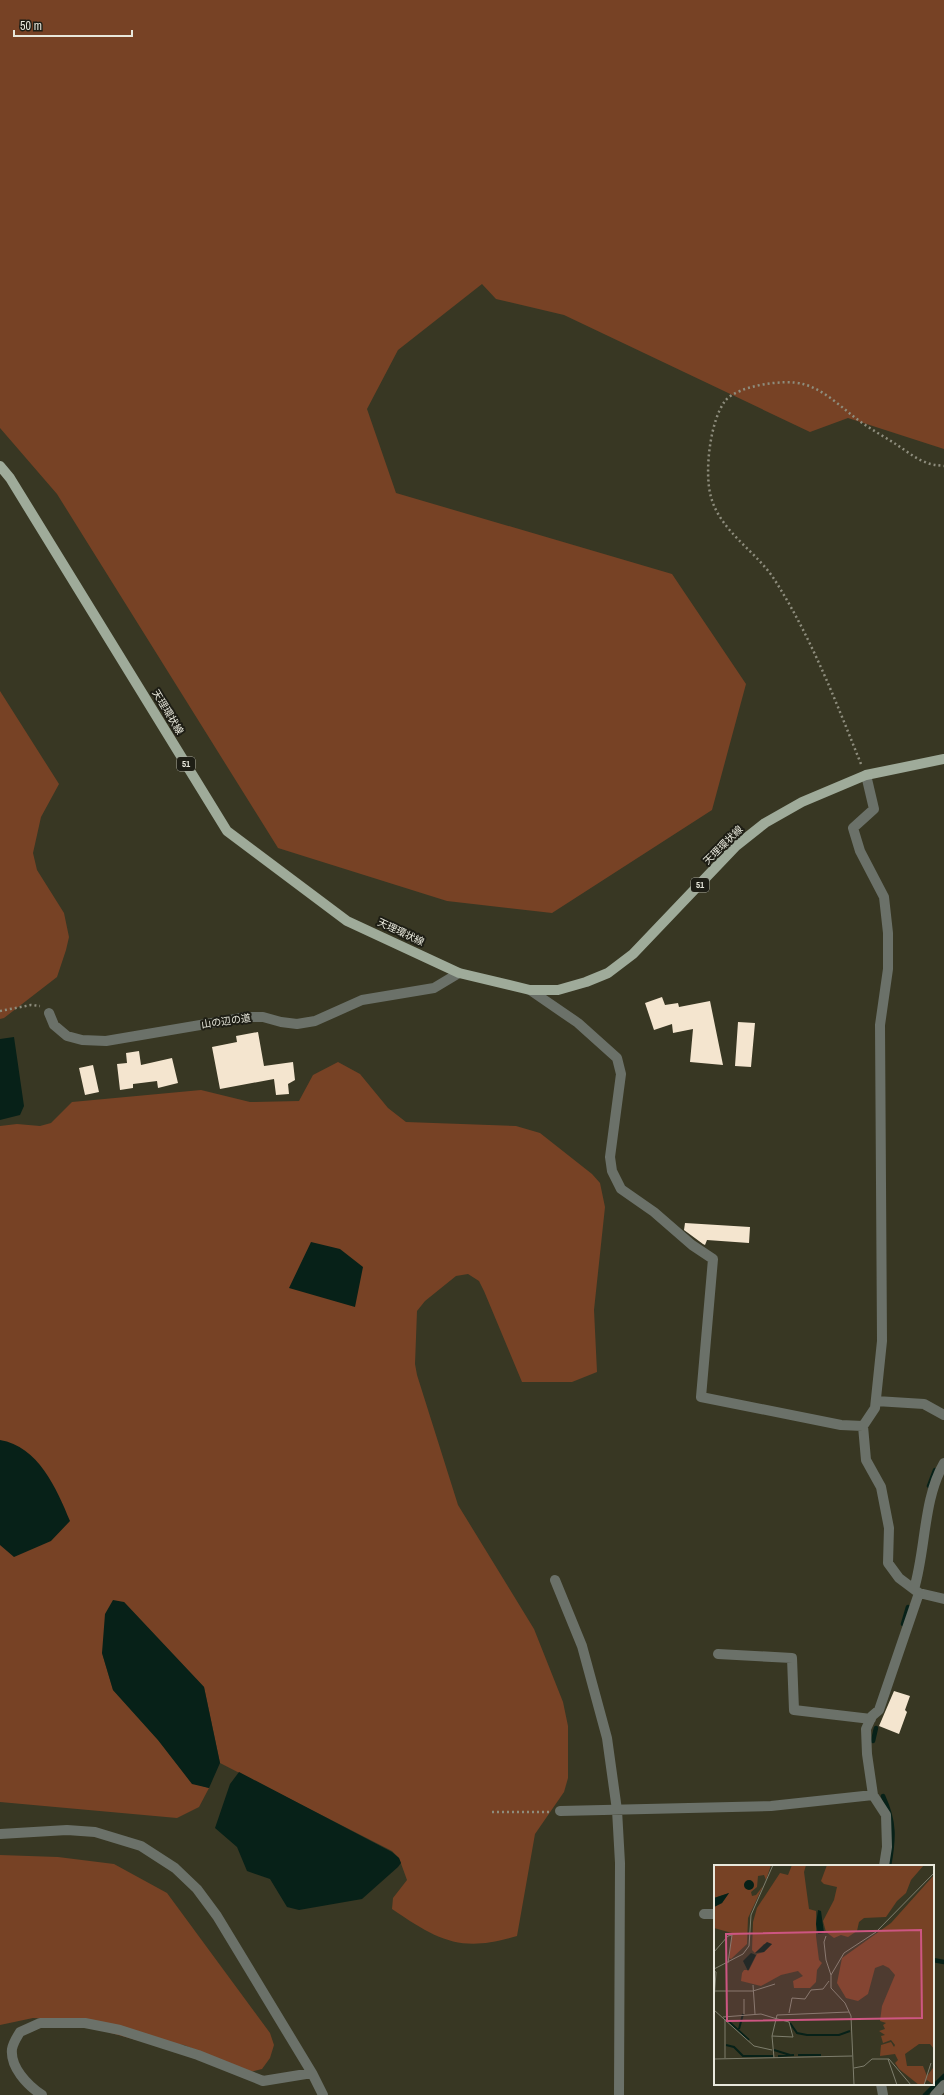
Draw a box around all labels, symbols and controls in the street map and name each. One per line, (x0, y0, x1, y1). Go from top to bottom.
scale bar (14, 12, 132, 38)
text: 50 m (20, 18, 42, 34)
street label: 天理環状線 (150, 687, 186, 737)
road number: 51 (177, 757, 195, 771)
street label: 天理環状線 (701, 823, 745, 867)
road number: 51 (691, 878, 709, 892)
street label: 天理環状線 (376, 916, 426, 948)
street label: 山の辺の道 (200, 1011, 252, 1031)
inset map (714, 1865, 934, 2085)

